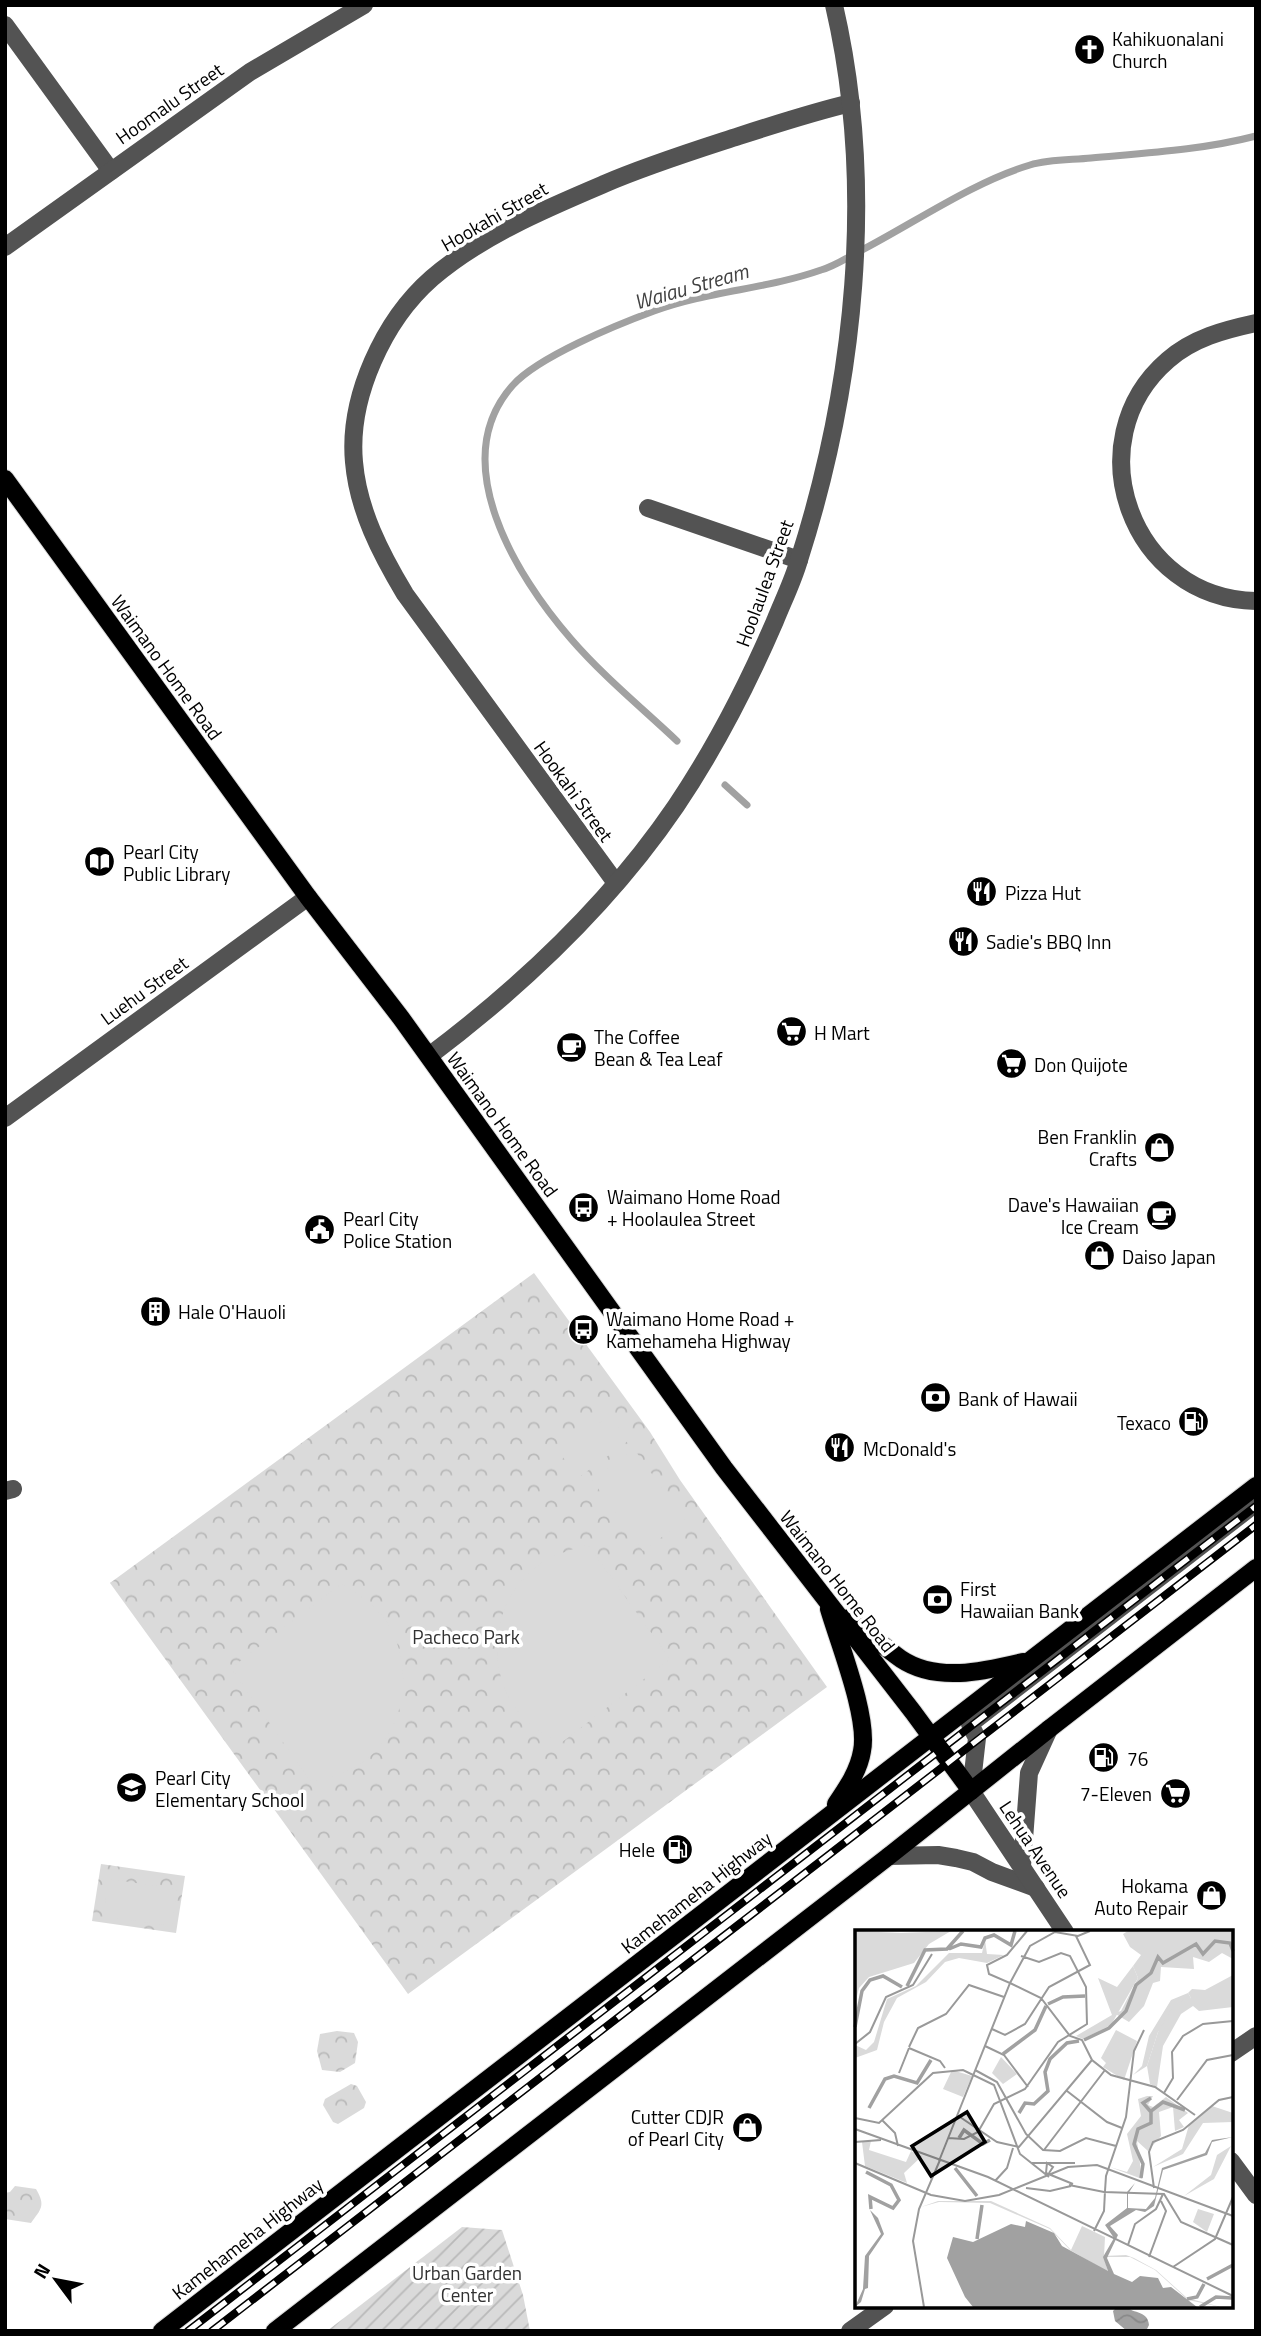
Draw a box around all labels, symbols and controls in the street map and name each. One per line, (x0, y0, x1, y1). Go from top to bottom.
place label: Kahikuonalani Church (1112, 24, 1224, 75)
church icon: Kahikuonalani Church (1072, 32, 1106, 66)
street label: Hoomalu Street (109, 55, 229, 151)
street label: Hookahi Street (435, 174, 553, 258)
water label: Waiau Stream (630, 254, 752, 318)
street label: Hoolaulea Street (728, 515, 801, 651)
street label: Waimano Home Road (104, 588, 230, 746)
street label: Hookahi Street (527, 734, 621, 848)
place label: Pearl City Public Library (123, 837, 230, 888)
library icon: Pearl City Public Library (83, 845, 117, 879)
restaurant icon: Pizza Hut (965, 875, 999, 909)
place label: Pizza Hut (1005, 878, 1081, 907)
restaurant icon: Sadie's BBQ Inn (946, 924, 980, 958)
place label: Sadie's BBQ Inn (986, 927, 1111, 956)
street label: Luehu Street (94, 948, 194, 1032)
supermarket icon: H Mart (774, 1015, 808, 1049)
place label: H Mart (814, 1018, 870, 1047)
place label: The Coffee Bean & Tea Leaf (594, 1022, 723, 1073)
cafe icon: The Coffee Bean & Tea Leaf (554, 1030, 588, 1064)
street label: Waimano Home Road (440, 1045, 566, 1203)
supermarket icon: Don Quijote (994, 1047, 1028, 1081)
place label: Don Quijote (1034, 1050, 1128, 1079)
place label: Ben Franklin Crafts (1038, 1122, 1137, 1173)
shop icon: Ben Franklin Crafts (1143, 1130, 1177, 1164)
place label: Waimano Home Road + Hoolaulea Street (607, 1182, 781, 1233)
bus stop icon: Waimano Home Road + Hoolaulea Street (567, 1190, 601, 1224)
place label: Dave's Hawaiian Ice Cream (1008, 1190, 1139, 1241)
cafe icon: Dave's Hawaiian Ice Cream (1145, 1198, 1179, 1232)
place label: Pearl City Police Station (343, 1204, 452, 1255)
public building icon: Pearl City Police Station (303, 1212, 337, 1246)
shop icon: Daiso Japan (1082, 1239, 1116, 1273)
place label: Daiso Japan (1122, 1242, 1216, 1271)
building icon: Hale O'Hauoli (138, 1294, 172, 1328)
place label: Hale O'Hauoli (178, 1297, 286, 1326)
place label: Waimano Home Road + Kamehameha Highway (606, 1304, 794, 1355)
bus stop icon: Waimano Home Road + Kamehameha Highway (566, 1312, 600, 1346)
bank icon: Bank of Hawaii (918, 1381, 952, 1415)
place label: Bank of Hawaii (958, 1384, 1078, 1413)
fuel station icon: Texaco (1177, 1405, 1211, 1439)
place label: Texaco (1117, 1408, 1171, 1437)
restaurant icon: McDonald's (823, 1431, 857, 1465)
place label: McDonald's (863, 1434, 956, 1463)
street label: Waimano Home Road (773, 1504, 903, 1658)
place label: First Hawaiian Bank (960, 1574, 1079, 1625)
bank icon: First Hawaiian Bank (920, 1582, 954, 1616)
park label: Pacheco Park (412, 1622, 520, 1651)
fuel station icon: 76 (1087, 1741, 1121, 1775)
place label: 76 (1127, 1744, 1148, 1773)
place label: Pearl City Elementary School (155, 1763, 304, 1814)
school or university icon: Pearl City Elementary School (115, 1771, 149, 1805)
supermarket icon: 7-Eleven (1158, 1776, 1192, 1810)
place label: 7-Eleven (1080, 1779, 1152, 1808)
street label: Lehua Avenue (993, 1794, 1079, 1904)
street label: Kamehameha Highway (614, 1824, 778, 1960)
fuel station icon: Hele (661, 1832, 695, 1866)
place label: Hele (619, 1835, 655, 1864)
place label: Hokama Auto Repair (1094, 1871, 1188, 1922)
shop icon: Hokama Auto Repair (1194, 1879, 1228, 1913)
inset map (855, 1930, 1233, 2308)
place label: Cutter CDJR of Pearl City (628, 2102, 724, 2153)
shop icon: Cutter CDJR of Pearl City (730, 2110, 764, 2144)
street label: Kamehameha Highway (165, 2170, 329, 2306)
north arrow (21, 2245, 91, 2315)
text: N (25, 2257, 57, 2284)
park label: Urban Garden Center (412, 2258, 522, 2309)

